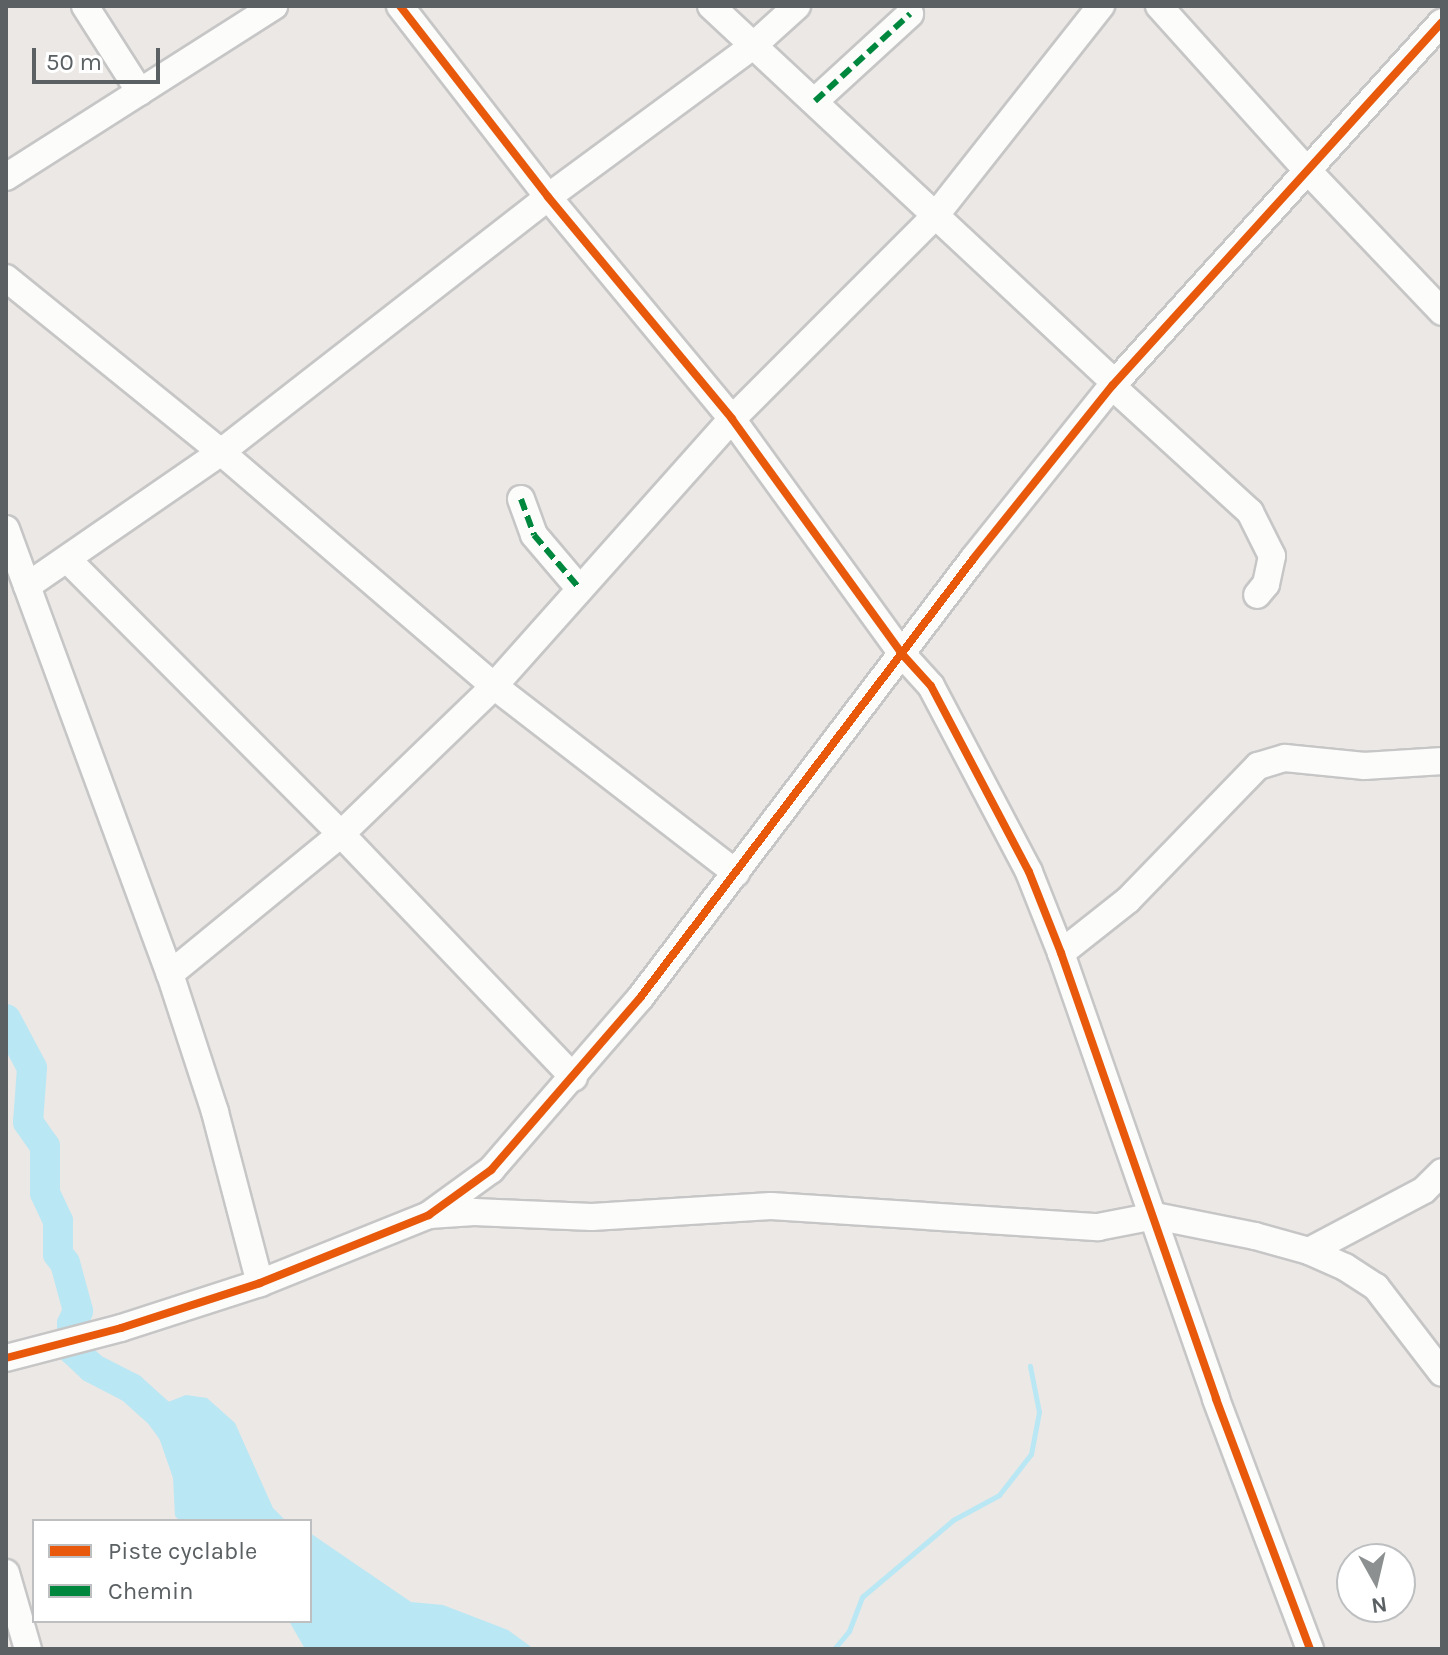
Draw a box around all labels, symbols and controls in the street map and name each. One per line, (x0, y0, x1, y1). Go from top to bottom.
scale bar (36, 32, 164, 82)
text: 50 m (46, 48, 102, 76)
legend (32, 1519, 312, 1623)
text: Piste cyclable (108, 1537, 257, 1565)
north arrow (1336, 1543, 1416, 1623)
text: Chemin (108, 1577, 194, 1605)
text: N (1369, 1591, 1389, 1619)

